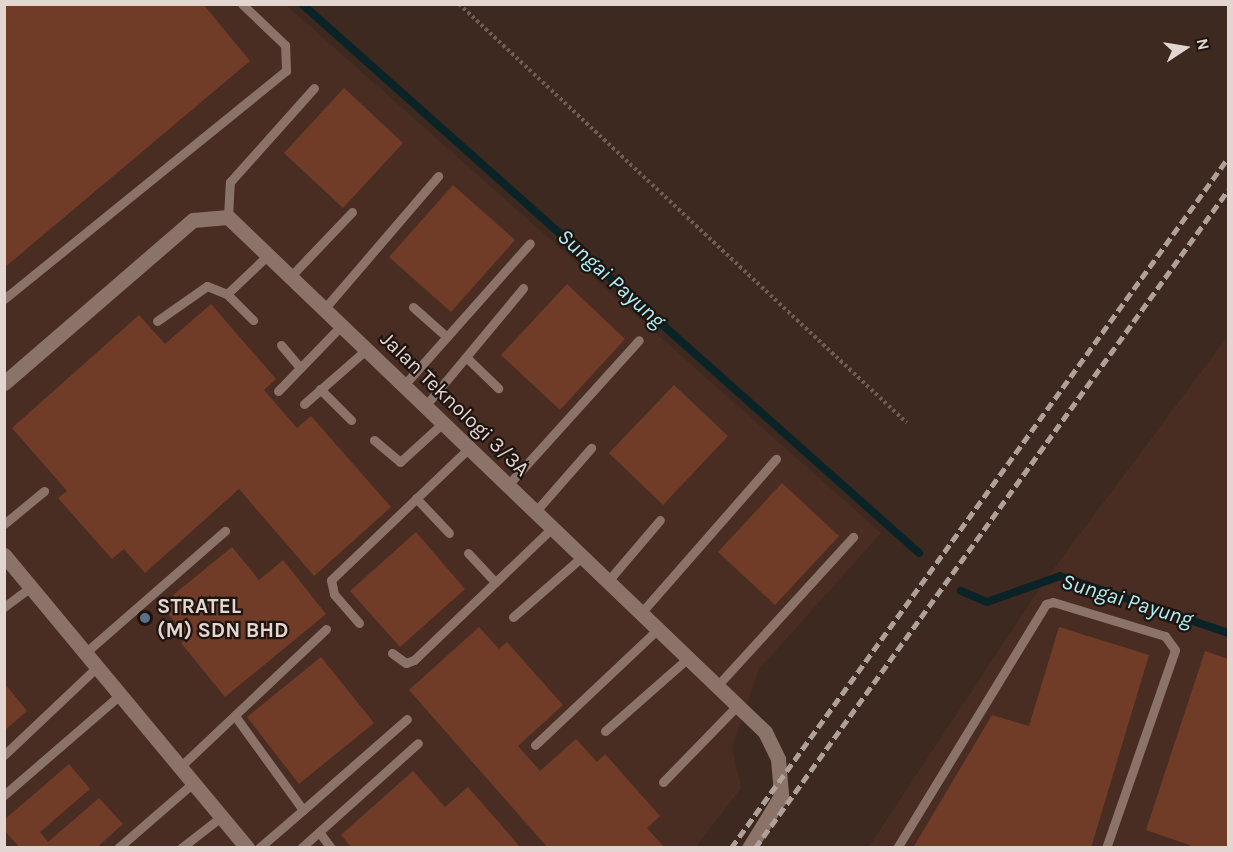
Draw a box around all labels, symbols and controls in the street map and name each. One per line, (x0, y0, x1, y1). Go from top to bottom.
north arrow (1155, 18, 1215, 78)
text: N (1193, 37, 1214, 52)
water label: Sungai Payung (552, 224, 670, 334)
street label: Jalan Teknologi 3/3A (375, 326, 535, 482)
water label: Sungai Payung (1058, 569, 1196, 633)
place label: STRATEL (M) SDN BHD (157, 593, 288, 643)
marker: STRATEL (M) SDN BHD (138, 611, 152, 625)

